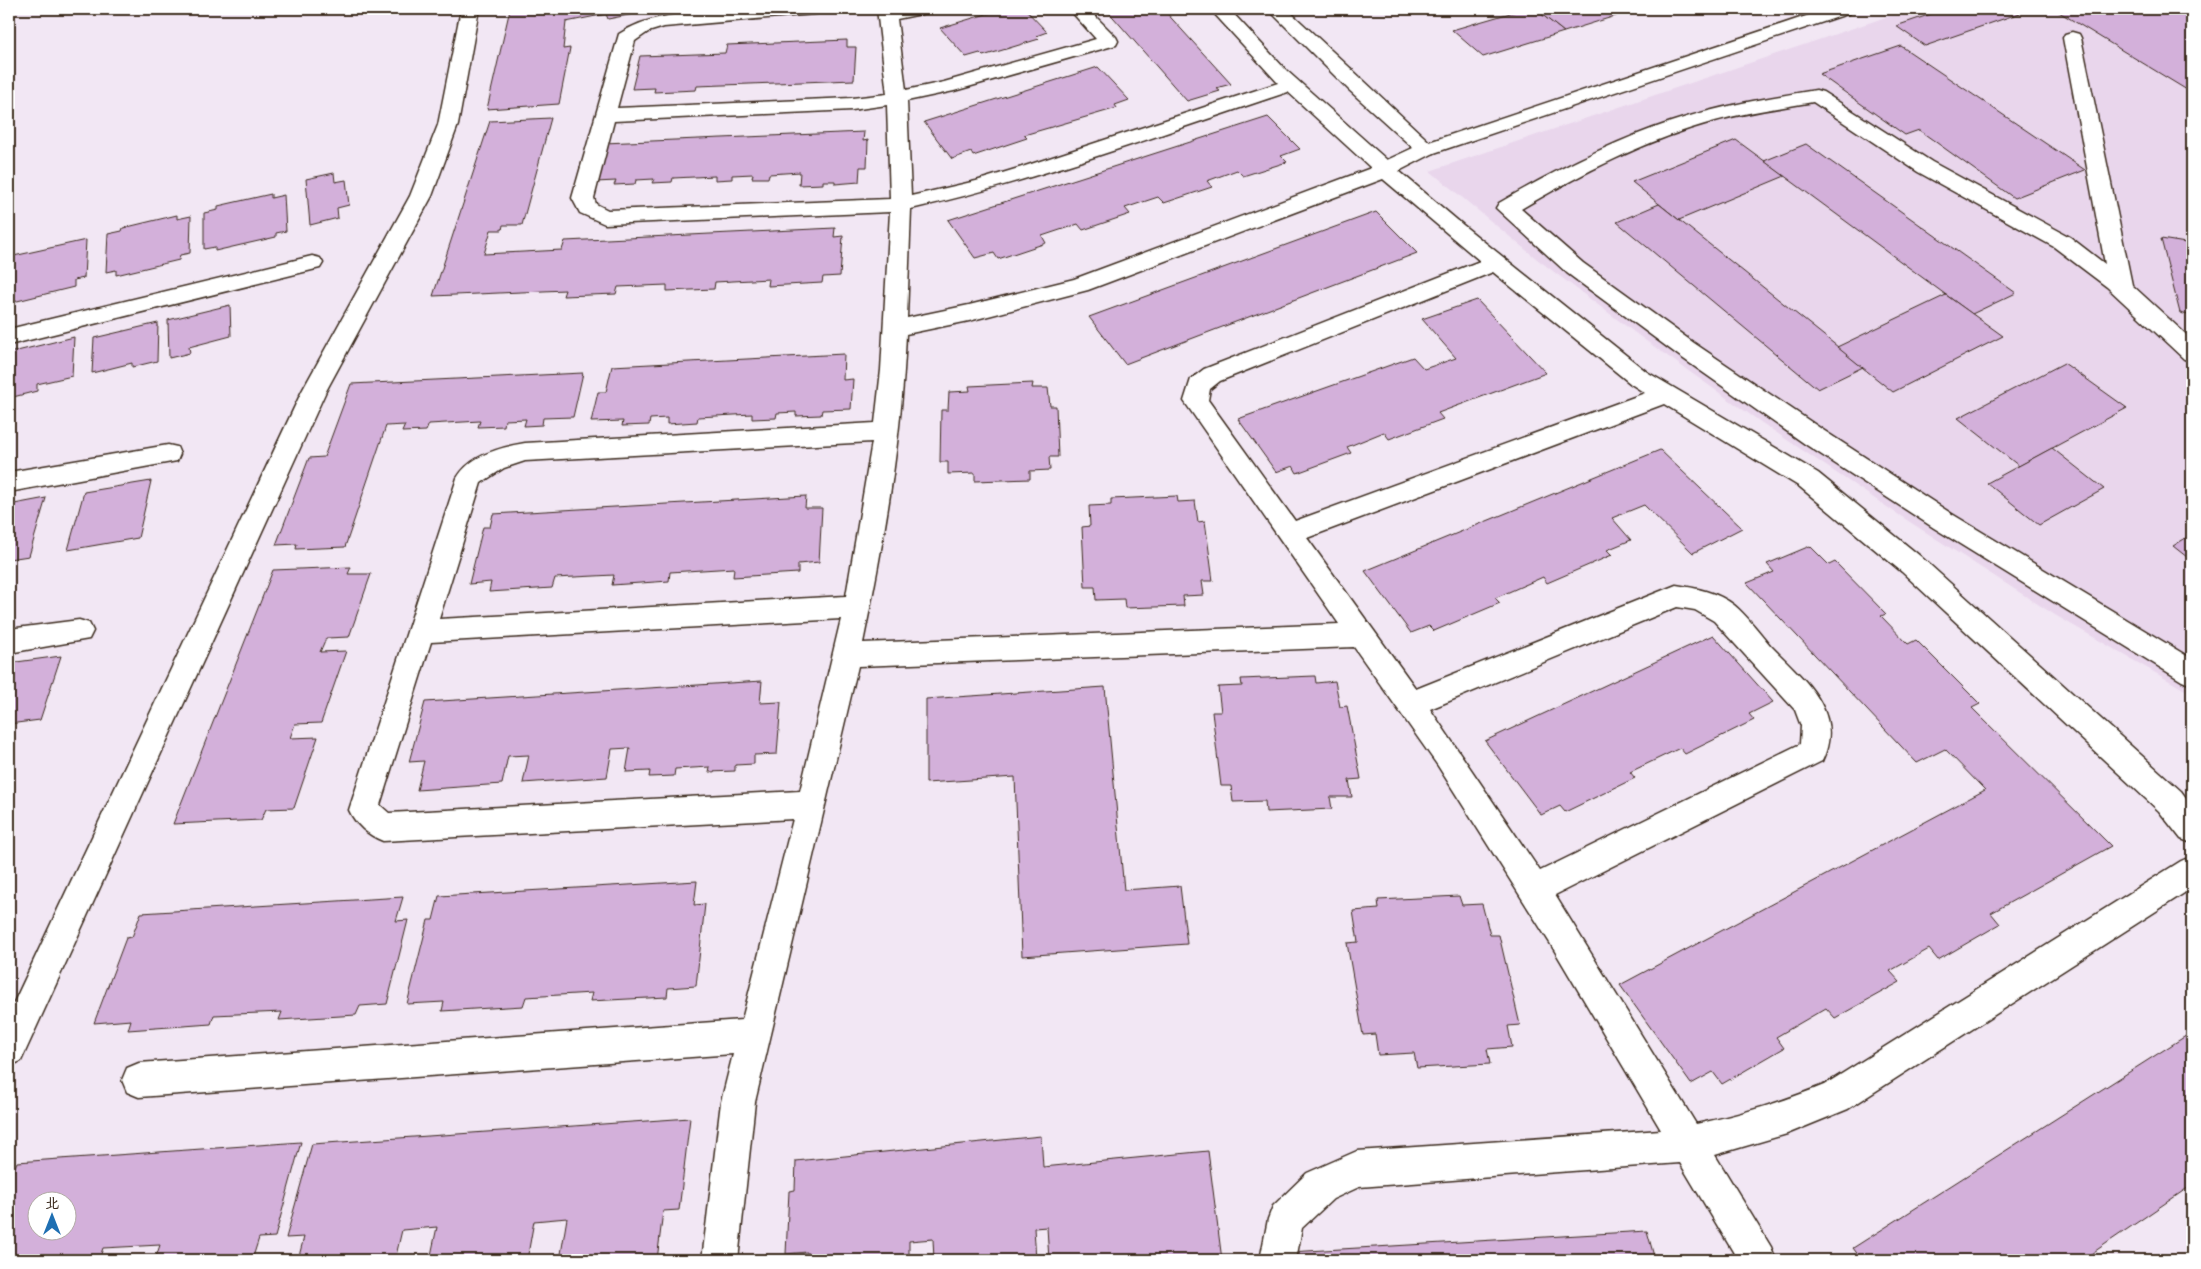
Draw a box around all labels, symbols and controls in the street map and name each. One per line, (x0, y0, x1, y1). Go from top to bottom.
north arrow (28, 1192, 78, 1242)
text: 北 (45, 1197, 59, 1214)

